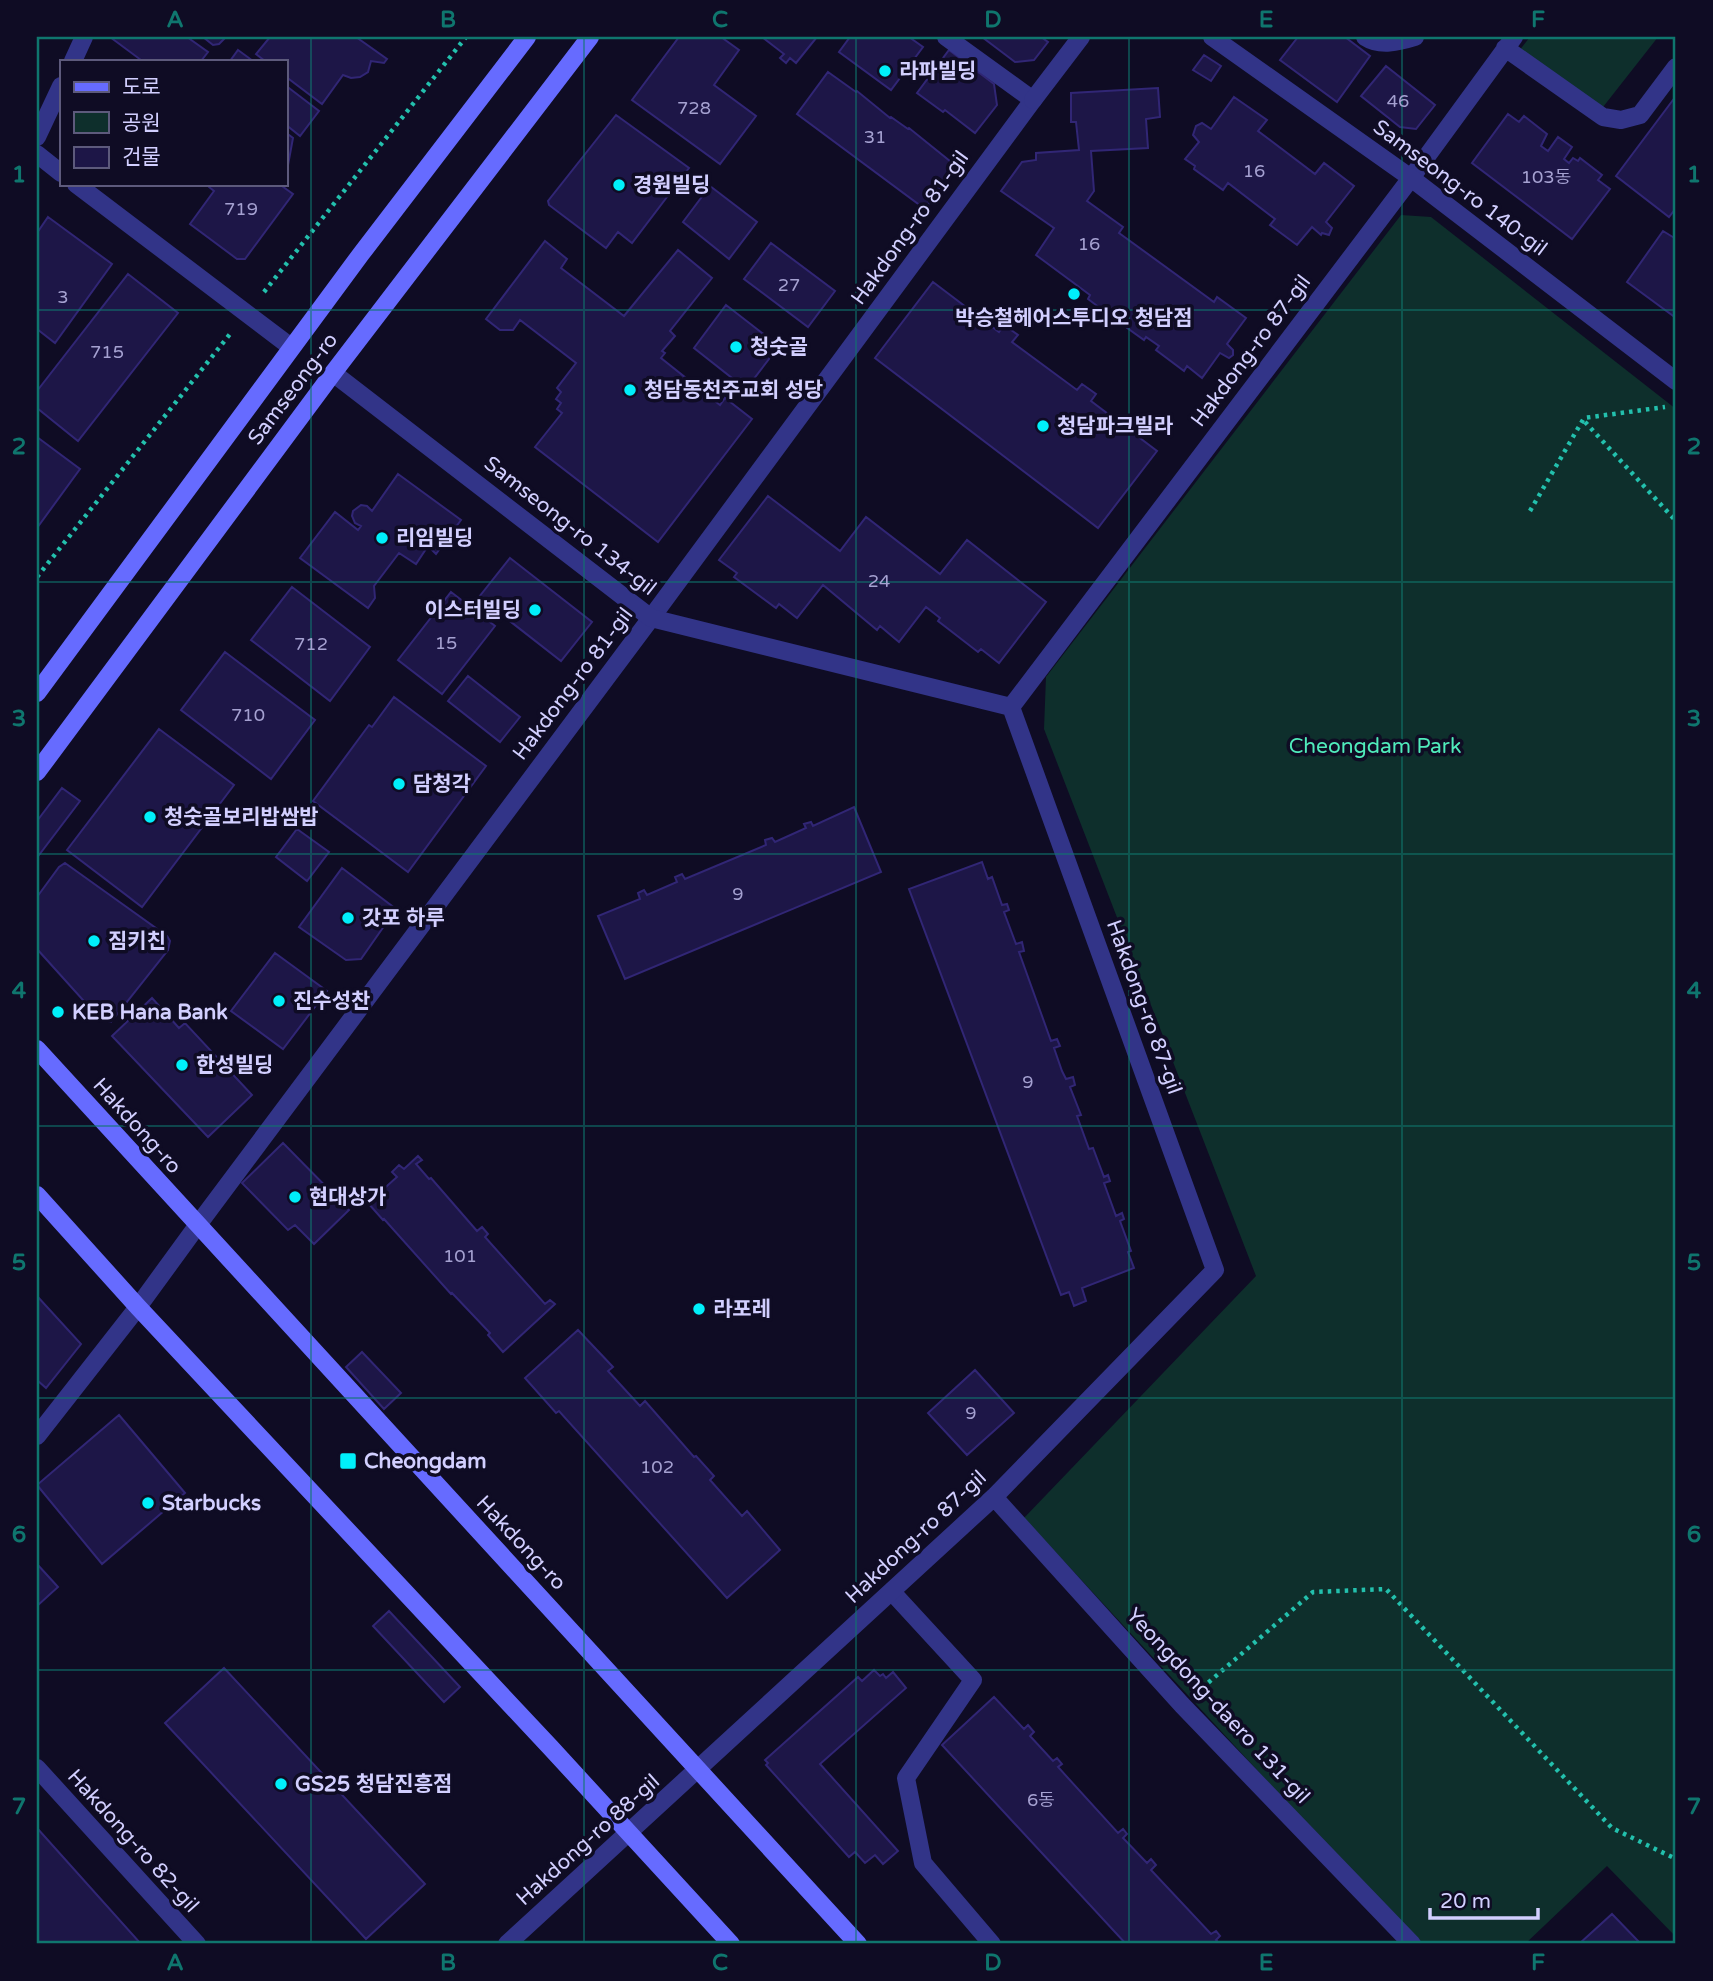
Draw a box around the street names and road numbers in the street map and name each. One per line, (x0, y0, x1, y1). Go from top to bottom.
street label: Samseong-ro 140-gil (1368, 114, 1552, 262)
street label: Hakdong-ro 81-gil (846, 146, 974, 310)
street label: Hakdong-ro 87-gil (1186, 270, 1316, 432)
street label: Samseong-ro (243, 328, 343, 450)
street label: Samseong-ro 134-gil (479, 451, 661, 601)
street label: Hakdong-ro 81-gil (508, 603, 638, 765)
street label: Hakdong-ro 87-gil (1101, 916, 1187, 1098)
street label: Hakdong-ro (88, 1073, 186, 1179)
street label: Hakdong-ro 87-gil (840, 1465, 992, 1609)
street label: Hakdong-ro (471, 1491, 571, 1595)
street label: Yeongdong-daero 131-gil (1121, 1603, 1315, 1809)
street label: Hakdong-ro 82-gil (62, 1764, 204, 1918)
street label: Hakdong-ro 88-gil (511, 1769, 665, 1911)

